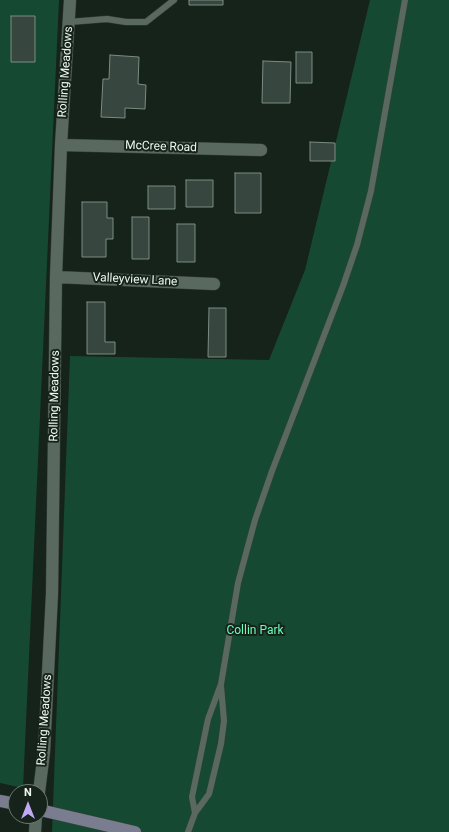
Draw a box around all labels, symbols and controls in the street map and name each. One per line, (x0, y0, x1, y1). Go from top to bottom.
street label: Rolling Meadows (56, 26, 76, 118)
street label: McCree Road (125, 139, 197, 155)
street label: Valleyview Lane (92, 271, 178, 289)
street label: Rolling Meadows (47, 350, 63, 442)
park label: Collin Park (226, 624, 284, 638)
street label: Rolling Meadows (35, 674, 55, 766)
north arrow (8, 784, 48, 824)
text: N (24, 786, 32, 799)

